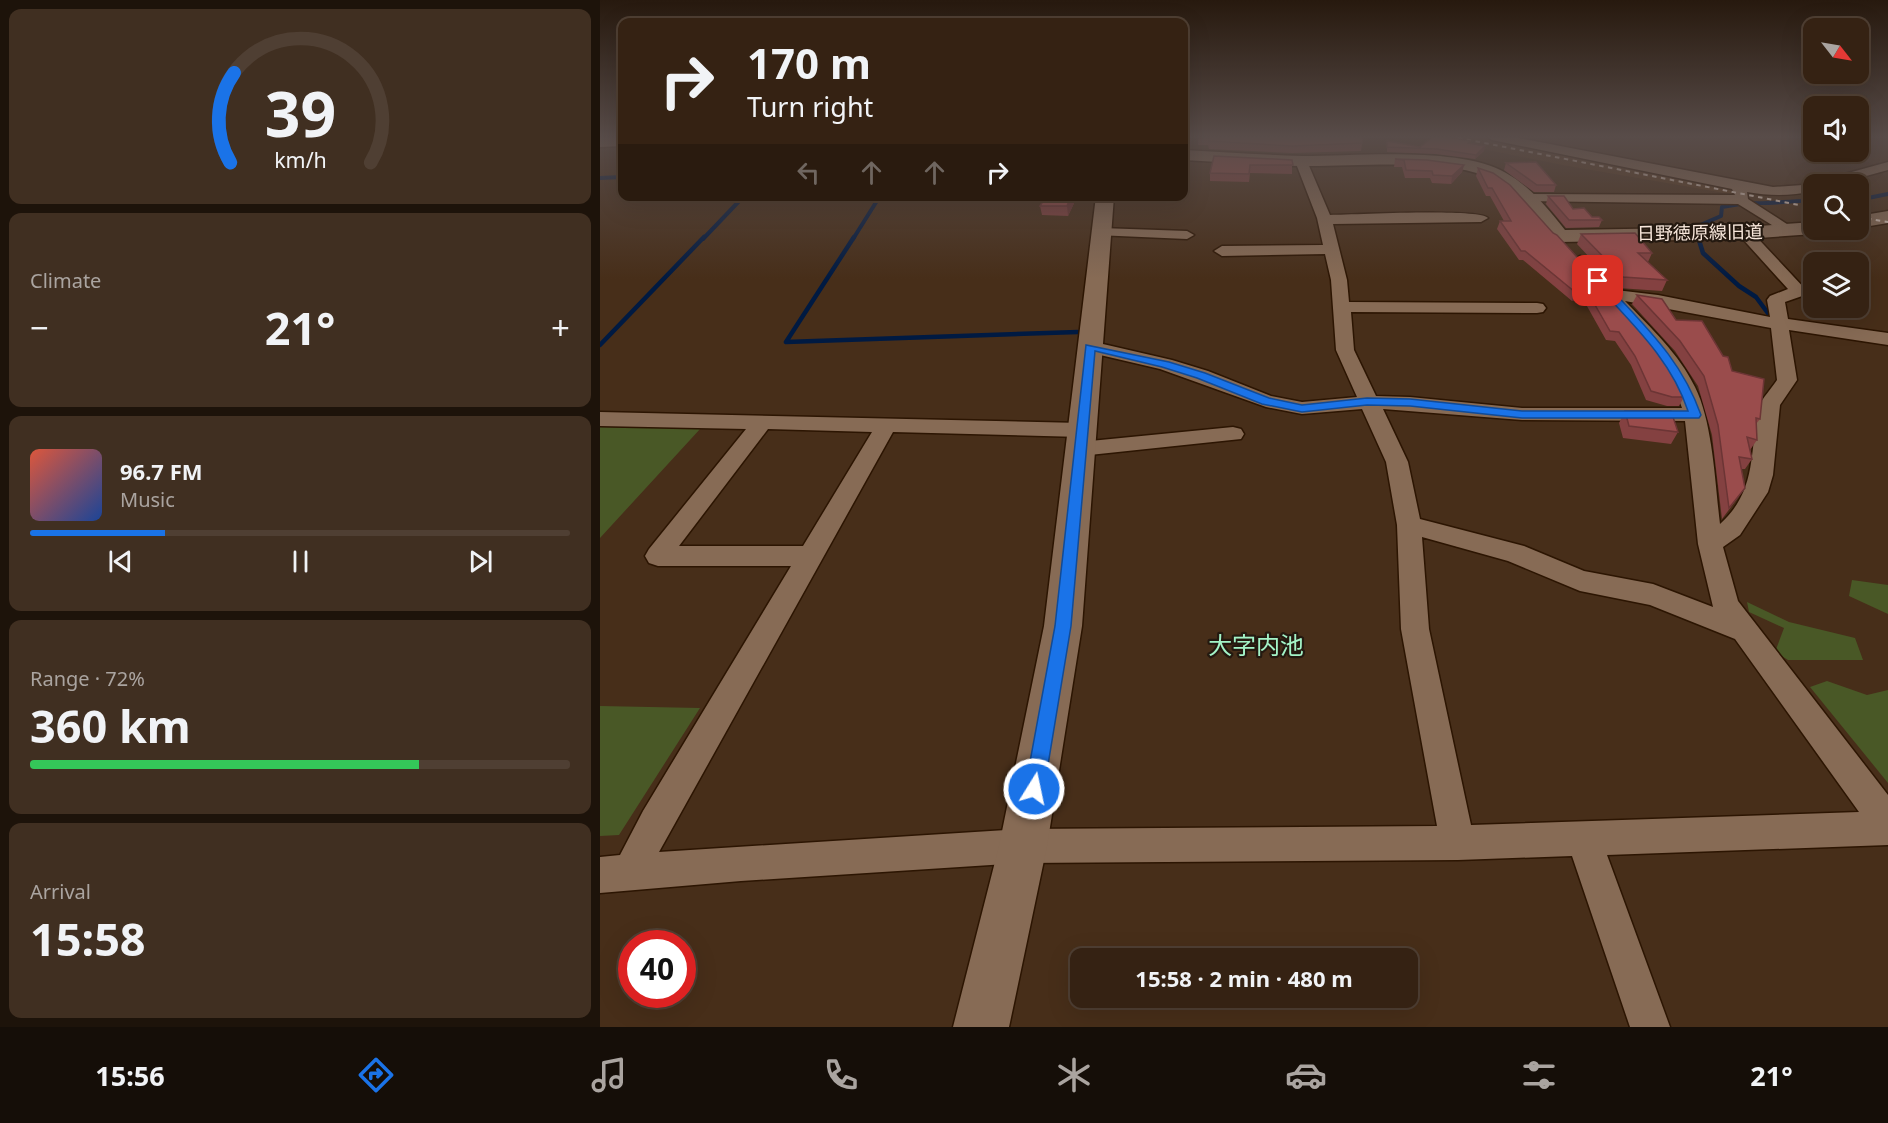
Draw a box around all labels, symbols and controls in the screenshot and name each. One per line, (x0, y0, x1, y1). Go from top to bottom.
north arrow (1803, 18, 1869, 84)
map controls (1803, 18, 1869, 318)
text: 170 m (747, 34, 871, 91)
icon: right (648, 42, 726, 120)
text: 39 (264, 70, 336, 155)
text: Turn right (747, 88, 873, 125)
button: sound (1803, 96, 1869, 162)
text: km/h (274, 146, 326, 175)
icon: left (792, 156, 825, 189)
icon: ahead (855, 156, 888, 189)
icon: ahead (918, 156, 951, 189)
icon: right (981, 156, 1014, 189)
button: search (1803, 174, 1869, 240)
street label: 日野徳原線旧道 (1637, 219, 1763, 245)
button: layers (1803, 252, 1869, 318)
pin (1572, 255, 1623, 306)
icon: arrive (1581, 264, 1614, 297)
text: Climate (30, 267, 101, 294)
text: 21° (265, 297, 335, 358)
text: − (30, 305, 49, 350)
text: + (551, 305, 570, 350)
text: 96.7 FM (120, 456, 202, 486)
text: Music (120, 486, 175, 513)
icon: previous (104, 545, 137, 578)
icon: pause (284, 545, 317, 578)
icon: next (464, 545, 497, 578)
district label: 大字内池 (1208, 628, 1304, 661)
text: Range · 72% (30, 665, 145, 692)
text: 360 km (30, 695, 191, 756)
position arrow (1002, 757, 1066, 821)
text: Arrival (30, 878, 91, 905)
text: 15:58 (30, 908, 146, 969)
speed limit sign: 40 (618, 930, 696, 1008)
text: 15:58 · 2 min · 480 m (1135, 963, 1353, 993)
icon: directions (355, 1054, 397, 1096)
icon: music (588, 1054, 630, 1096)
icon: phone (820, 1054, 862, 1096)
icon: climate (1053, 1054, 1095, 1096)
icon: car (1285, 1054, 1327, 1096)
icon: filters (1518, 1054, 1560, 1096)
text: 15:56 (95, 1057, 165, 1094)
text: 21° (1750, 1057, 1793, 1094)

